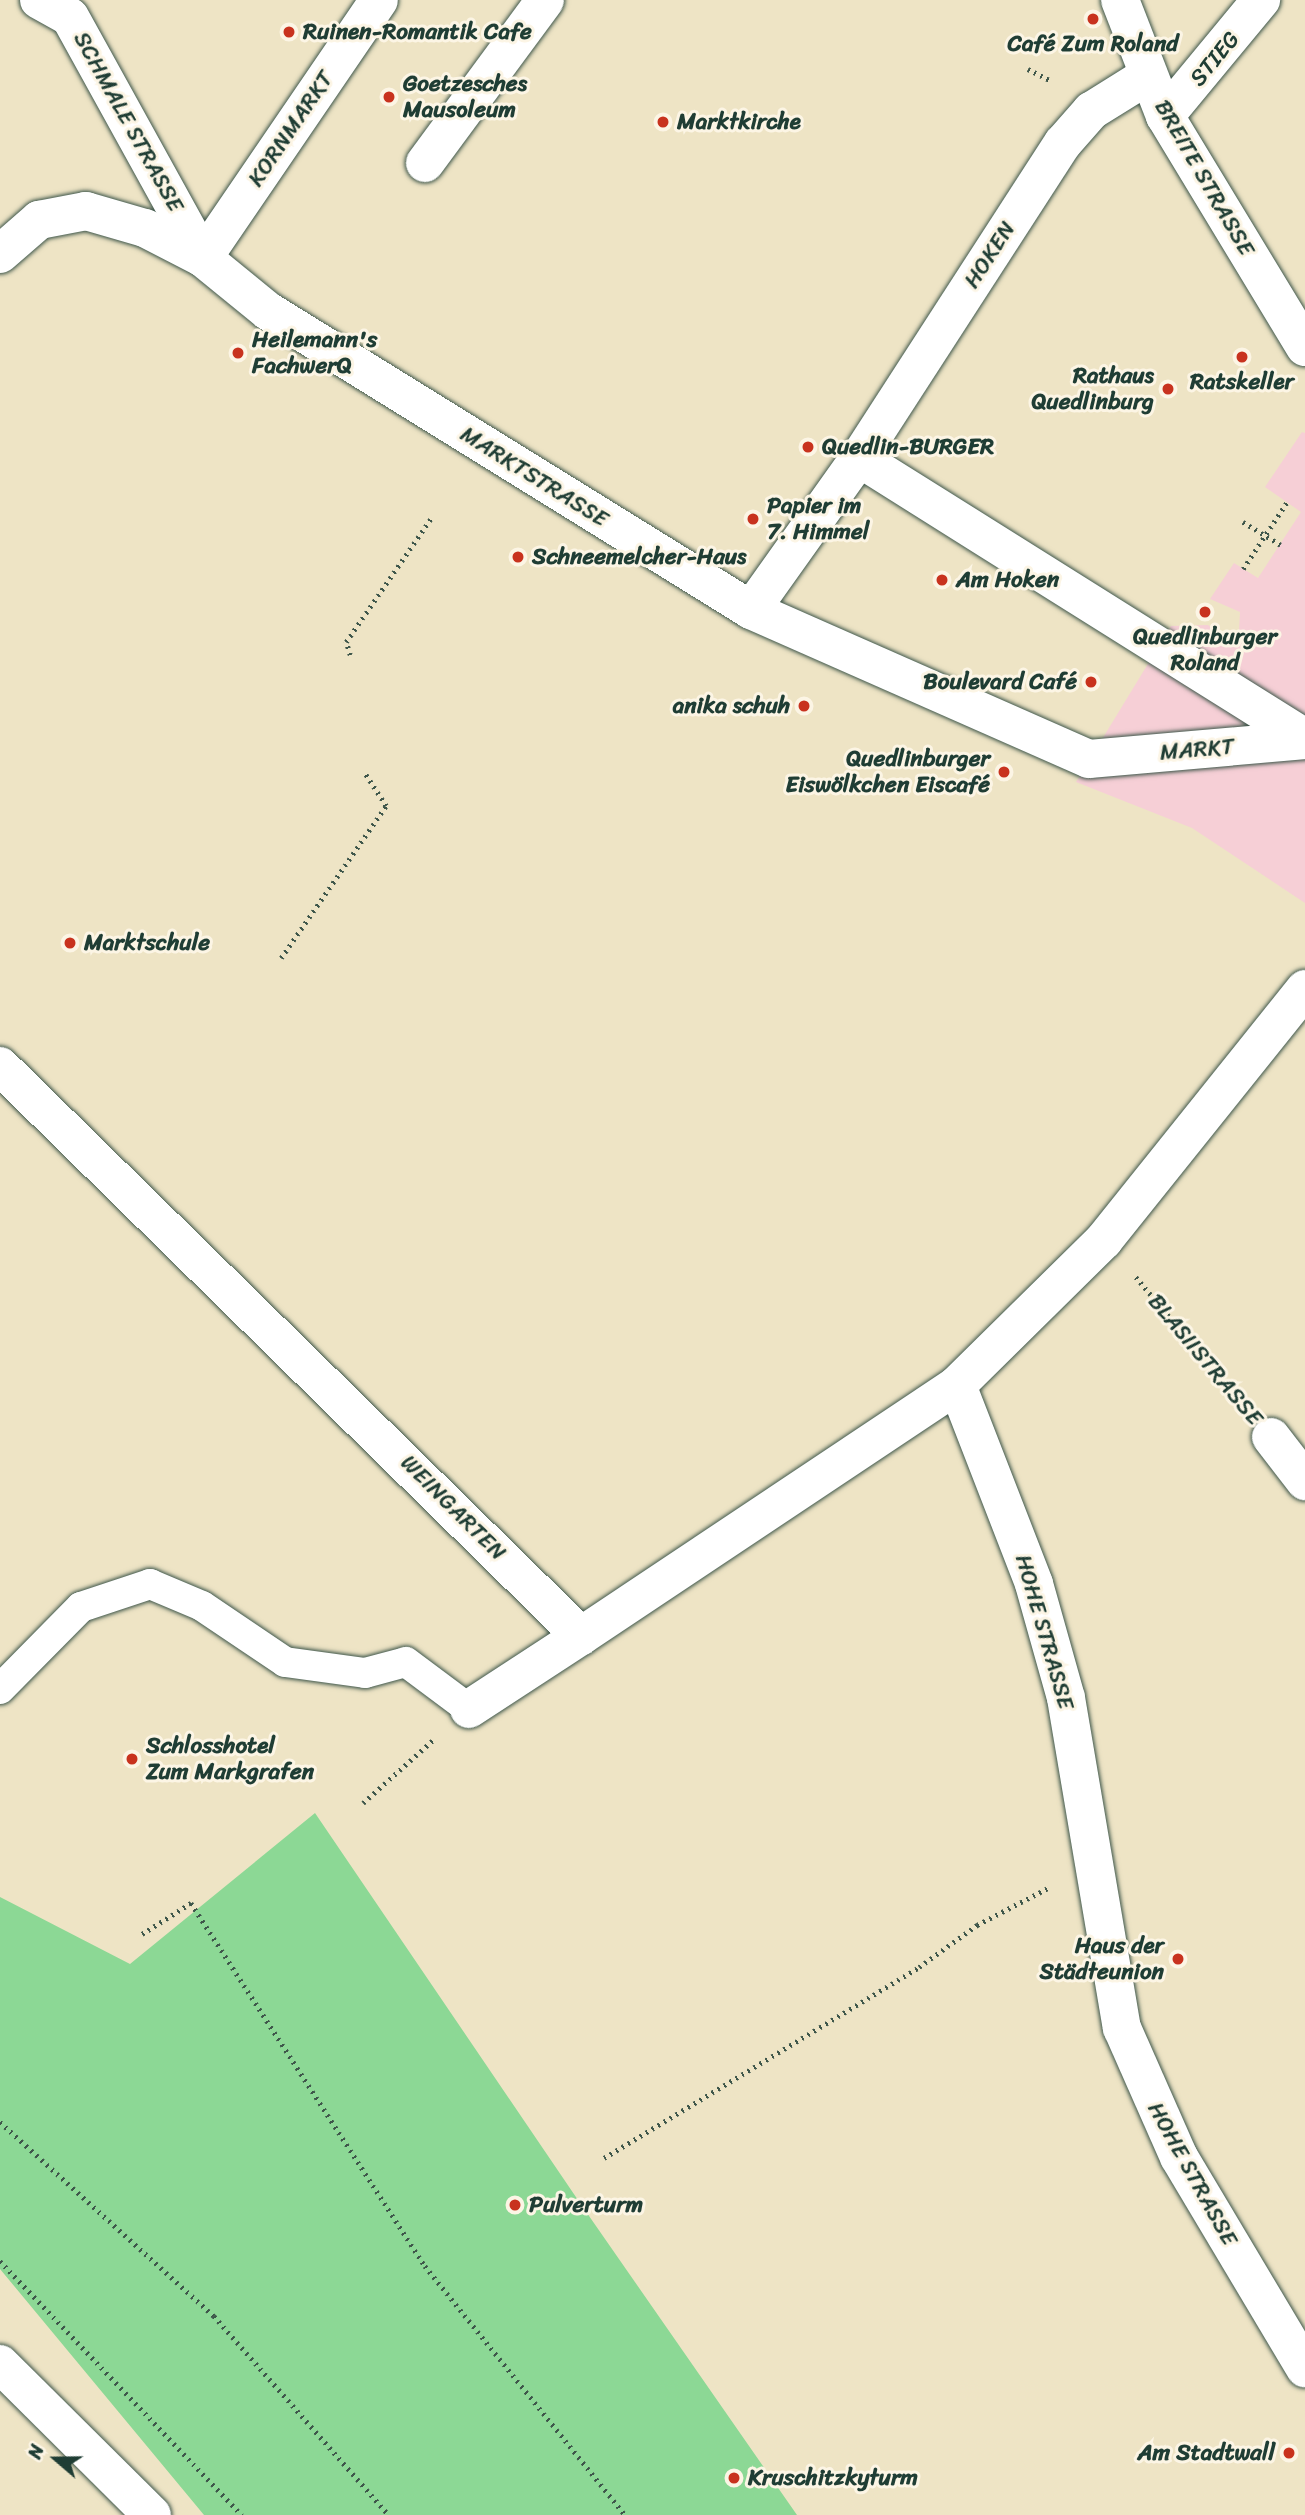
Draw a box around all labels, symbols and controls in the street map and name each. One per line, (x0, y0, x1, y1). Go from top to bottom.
marker: Café Zum Roland (1085, 11, 1101, 27)
place label: Ruinen-Romantik Cafe (303, 18, 532, 46)
marker: Ruinen-Romantik Cafe (281, 24, 297, 40)
street label: SCHMALE STRASSE (66, 25, 190, 219)
street label: STIEG (1184, 26, 1246, 92)
place label: Café Zum Roland (1008, 30, 1178, 58)
street label: KORNMARKT (242, 66, 340, 192)
place label: Goetzesches Mausoleum (403, 70, 527, 124)
marker: Goetzesches Mausoleum (381, 89, 397, 105)
street label: BREITE STRASSE (1148, 95, 1260, 261)
place label: Marktkirche (677, 108, 801, 136)
marker: Marktkirche (655, 114, 671, 130)
street label: HOKEN (958, 216, 1022, 294)
place label: Heilemann's FachwerQ (252, 326, 377, 380)
marker: Heilemann's FachwerQ (230, 345, 246, 361)
marker: Ratskeller (1234, 349, 1250, 365)
place label: Rathaus Quedlinburg (1031, 362, 1154, 416)
place label: Ratskeller (1190, 368, 1294, 396)
marker: Rathaus Quedlinburg (1160, 381, 1176, 397)
street label: MARKTSTRASSE (455, 421, 613, 533)
place label: Quedlin-BURGER (822, 433, 994, 461)
marker: Quedlin-BURGER (800, 439, 816, 455)
place label: Papier im 7. Himmel (767, 492, 869, 546)
marker: Papier im 7. Himmel (745, 511, 761, 527)
place label: Schneemelcher-Haus (532, 543, 746, 571)
marker: Schneemelcher-Haus (510, 549, 526, 565)
place label: Am Hoken (956, 566, 1059, 594)
marker: Am Hoken (934, 572, 950, 588)
marker: Quedlinburger Roland (1197, 604, 1213, 620)
place label: Quedlinburger Roland (1133, 623, 1277, 677)
place label: Boulevard Café (923, 668, 1077, 696)
marker: Boulevard Café (1083, 674, 1099, 690)
place label: anika schuh (671, 692, 790, 720)
marker: anika schuh (796, 698, 812, 714)
street label: MARKT (1159, 733, 1235, 767)
place label: Quedlinburger Eiswölkchen Eiscafé (786, 745, 990, 799)
marker: Quedlinburger Eiswölkchen Eiscafé (996, 764, 1012, 780)
place label: Marktschule (84, 929, 210, 957)
marker: Marktschule (62, 935, 78, 951)
street label: BLASIISTRASSE (1142, 1288, 1268, 1432)
street label: WEINGARTEN (394, 1449, 512, 1567)
street label: HOHE STRASSE (1008, 1550, 1080, 1714)
place label: Schlosshotel Zum Markgrafen (146, 1732, 313, 1786)
marker: Schlosshotel Zum Markgrafen (124, 1751, 140, 1767)
place label: Haus der Städteunion (1040, 1932, 1164, 1986)
marker: Haus der Städteunion (1170, 1951, 1186, 1967)
street label: HOHE STRASSE (1140, 2096, 1244, 2252)
place label: Pulverturm (529, 2191, 643, 2219)
marker: Pulverturm (507, 2197, 523, 2213)
north arrow (21, 2424, 91, 2494)
place label: Am Stadtwall (1138, 2439, 1275, 2467)
text: N (18, 2440, 54, 2463)
marker: Am Stadtwall (1281, 2445, 1297, 2461)
place label: Kruschitzkyturm (748, 2464, 918, 2492)
marker: Kruschitzkyturm (726, 2470, 742, 2486)

